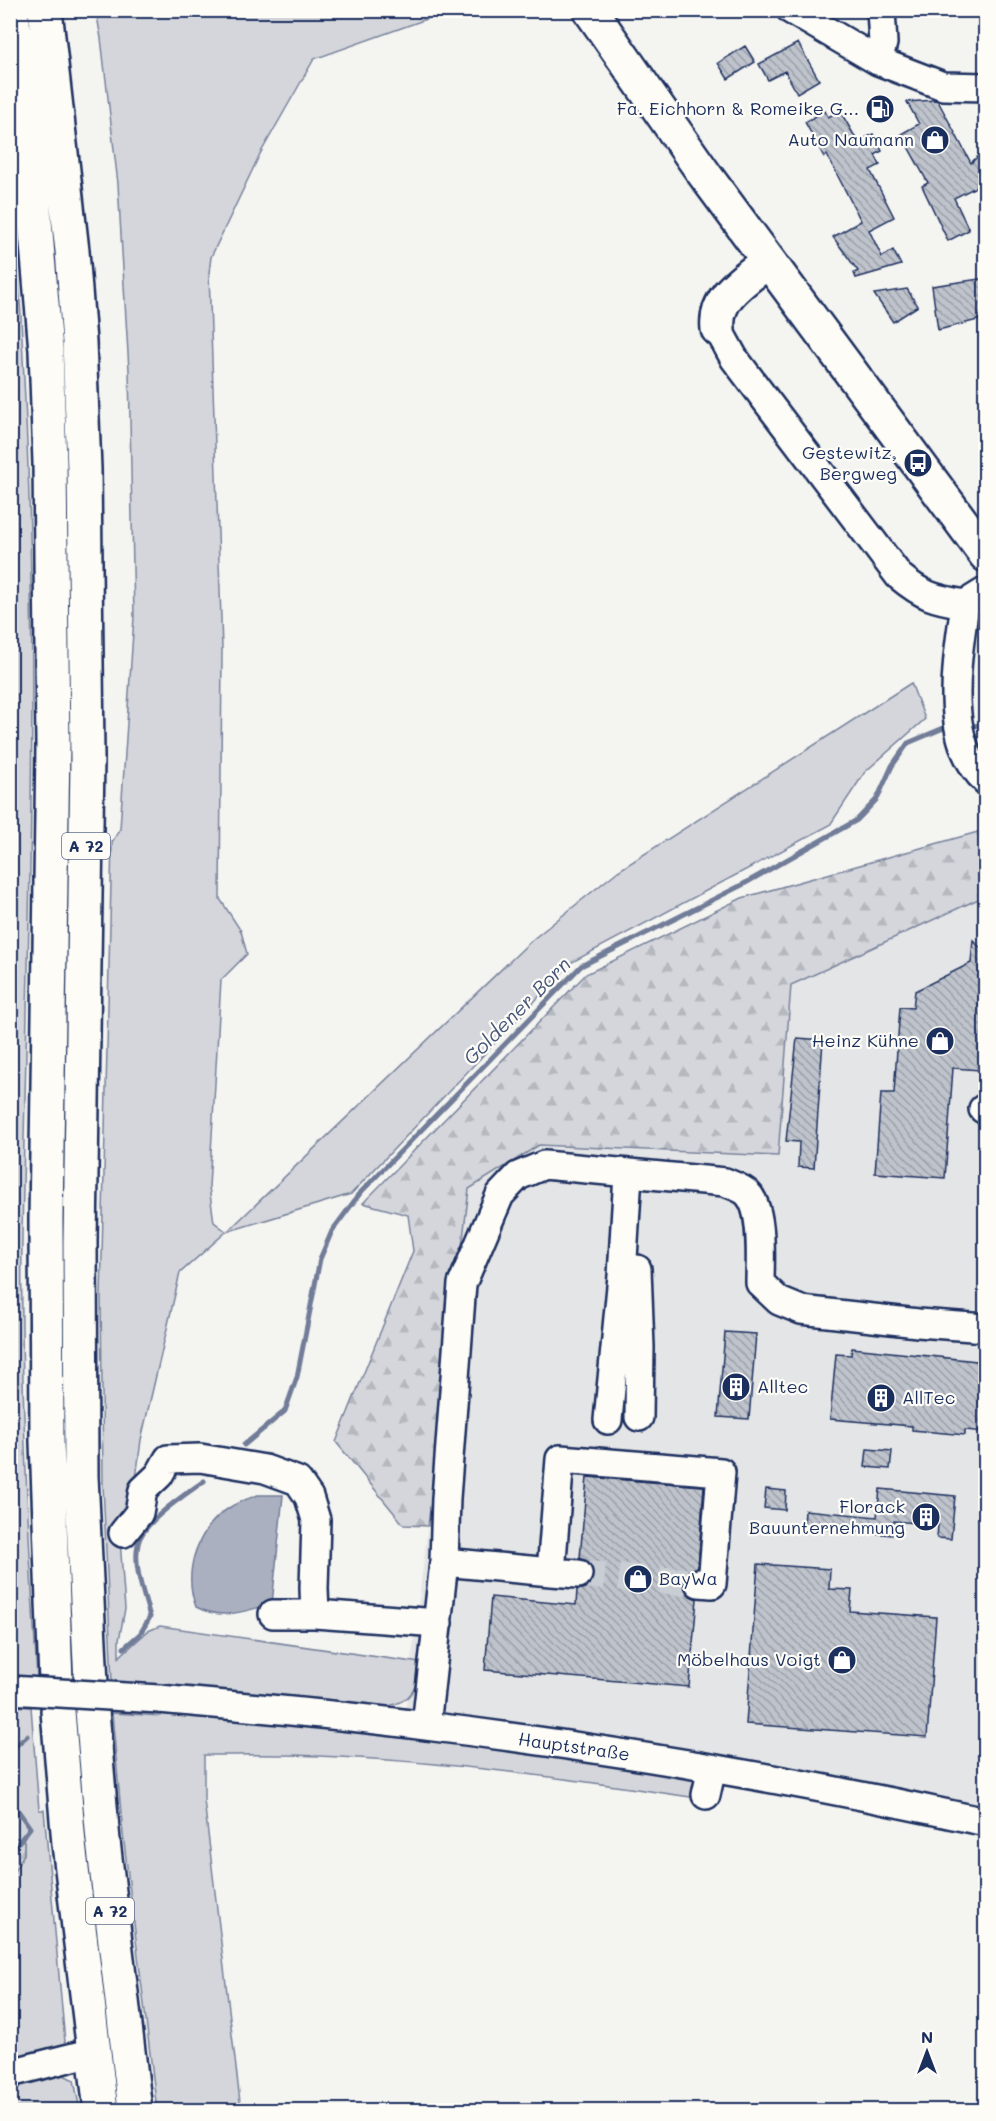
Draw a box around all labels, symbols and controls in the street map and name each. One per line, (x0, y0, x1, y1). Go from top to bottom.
fuel station icon: Fa. Eichhorn & Romeike G... (864, 93, 896, 125)
place label: Fa. Eichhorn & Romeike G... (617, 96, 859, 120)
shop icon: Auto Naumann (919, 124, 951, 156)
place label: Auto Naumann (787, 127, 914, 151)
place label: Gestewitz, Bergweg (802, 440, 897, 485)
bus stop icon: Gestewitz, Bergweg (902, 447, 934, 479)
road number: A 72 (62, 833, 110, 859)
water label: Goldener Born (457, 951, 576, 1070)
shop icon: Heinz Kühne (924, 1025, 956, 1057)
place label: Heinz Kühne (812, 1028, 919, 1052)
building icon: Alltec (720, 1371, 752, 1403)
place label: Alltec (757, 1374, 808, 1398)
building icon: AllTec (865, 1382, 897, 1414)
place label: AllTec (902, 1385, 955, 1409)
place label: Florack Bauunternehmung (749, 1494, 905, 1539)
building icon: Florack Bauunternehmung (910, 1501, 942, 1533)
shop icon: BayWa (622, 1563, 654, 1595)
place label: BayWa (659, 1566, 718, 1590)
shop icon: Möbelhaus Voigt (826, 1644, 858, 1676)
place label: Möbelhaus Voigt (677, 1647, 821, 1671)
street label: Hauptstraße (517, 1726, 631, 1766)
road number: A 72 (86, 1898, 134, 1924)
north arrow (897, 2022, 957, 2082)
text: N (921, 2026, 933, 2047)

